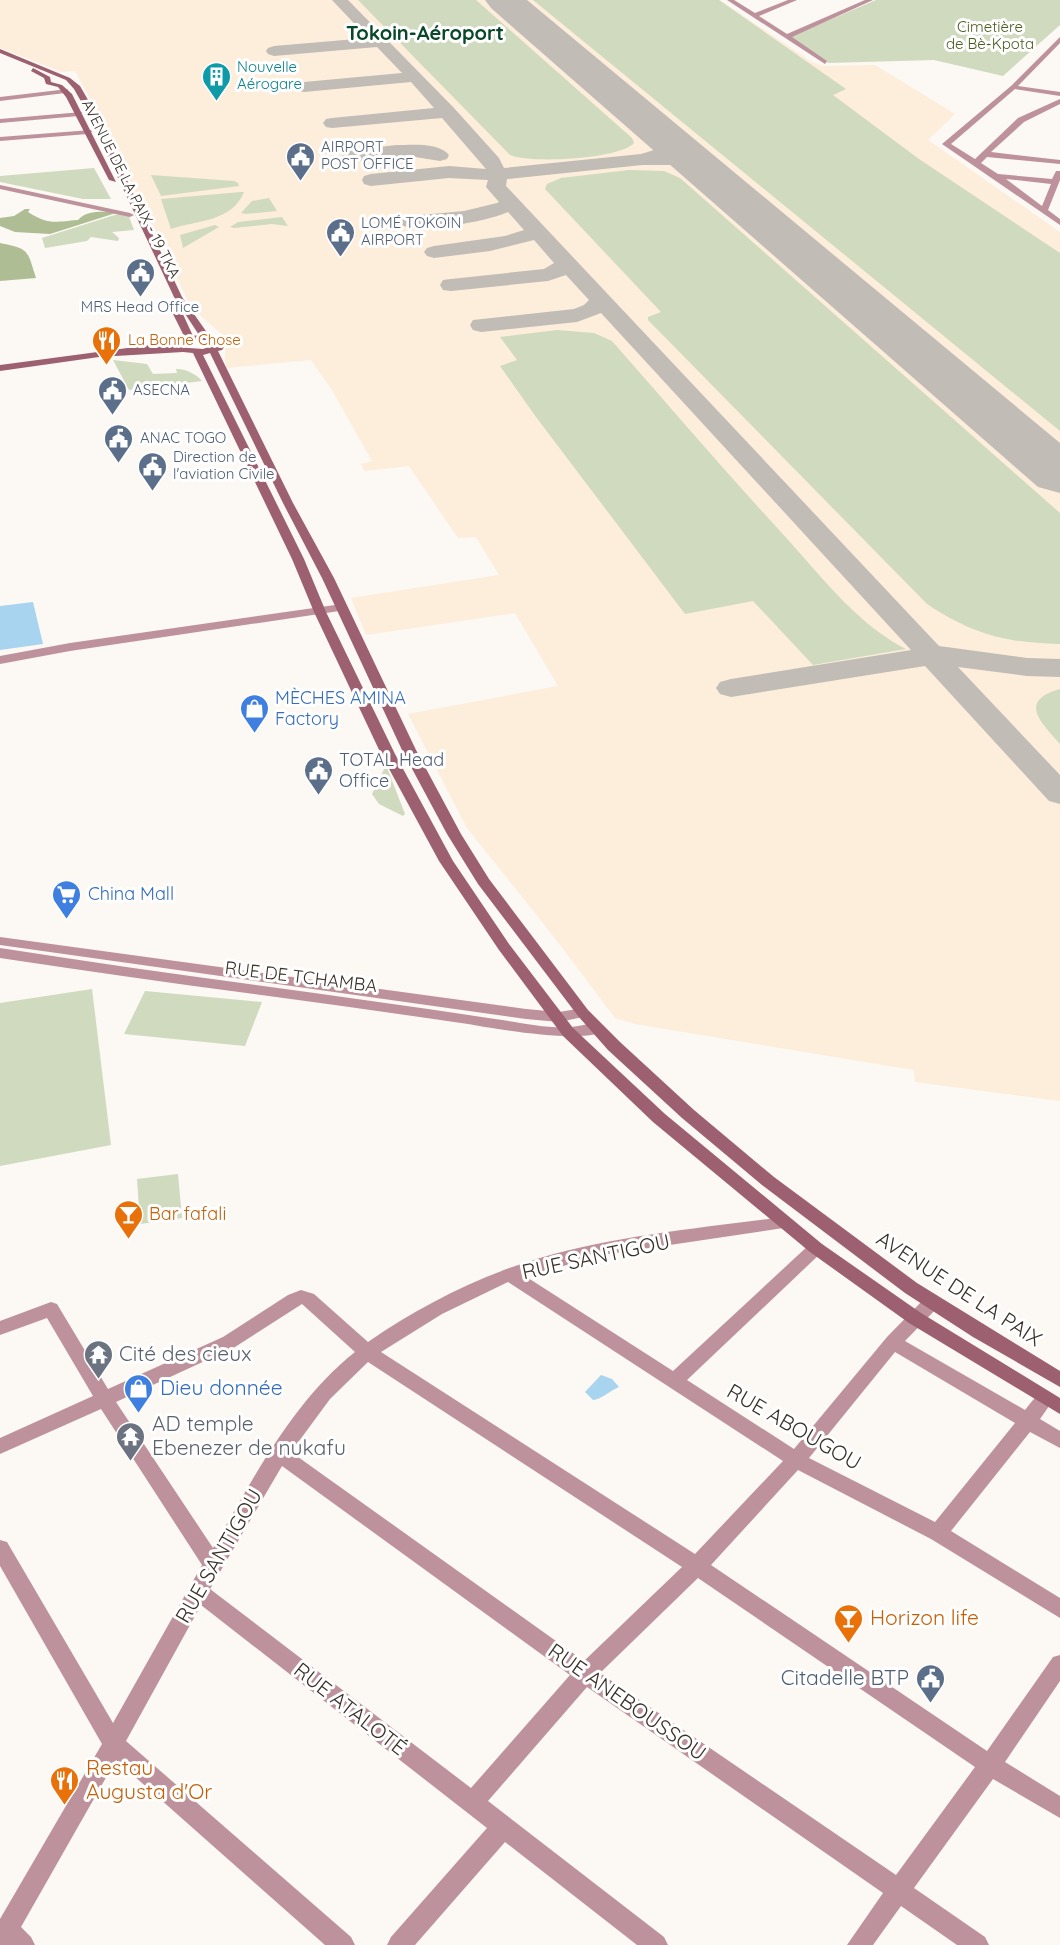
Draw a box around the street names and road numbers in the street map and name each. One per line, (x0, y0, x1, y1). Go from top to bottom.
street label: AVENUE DE LA PAIX - 19 TKA (78, 96, 185, 282)
street label: RUE DE TCHAMBA (224, 956, 379, 997)
street label: AVENUE DE LA PAIX (872, 1225, 1047, 1351)
street label: RUE SANTIGOU (519, 1228, 672, 1284)
street label: RUE ABOUGOU (723, 1377, 866, 1475)
street label: RUE SANTIGOU (169, 1484, 267, 1627)
street label: RUE ANEBOUSSOU (544, 1637, 711, 1765)
street label: RUE ATALOTÉ (289, 1656, 412, 1760)

